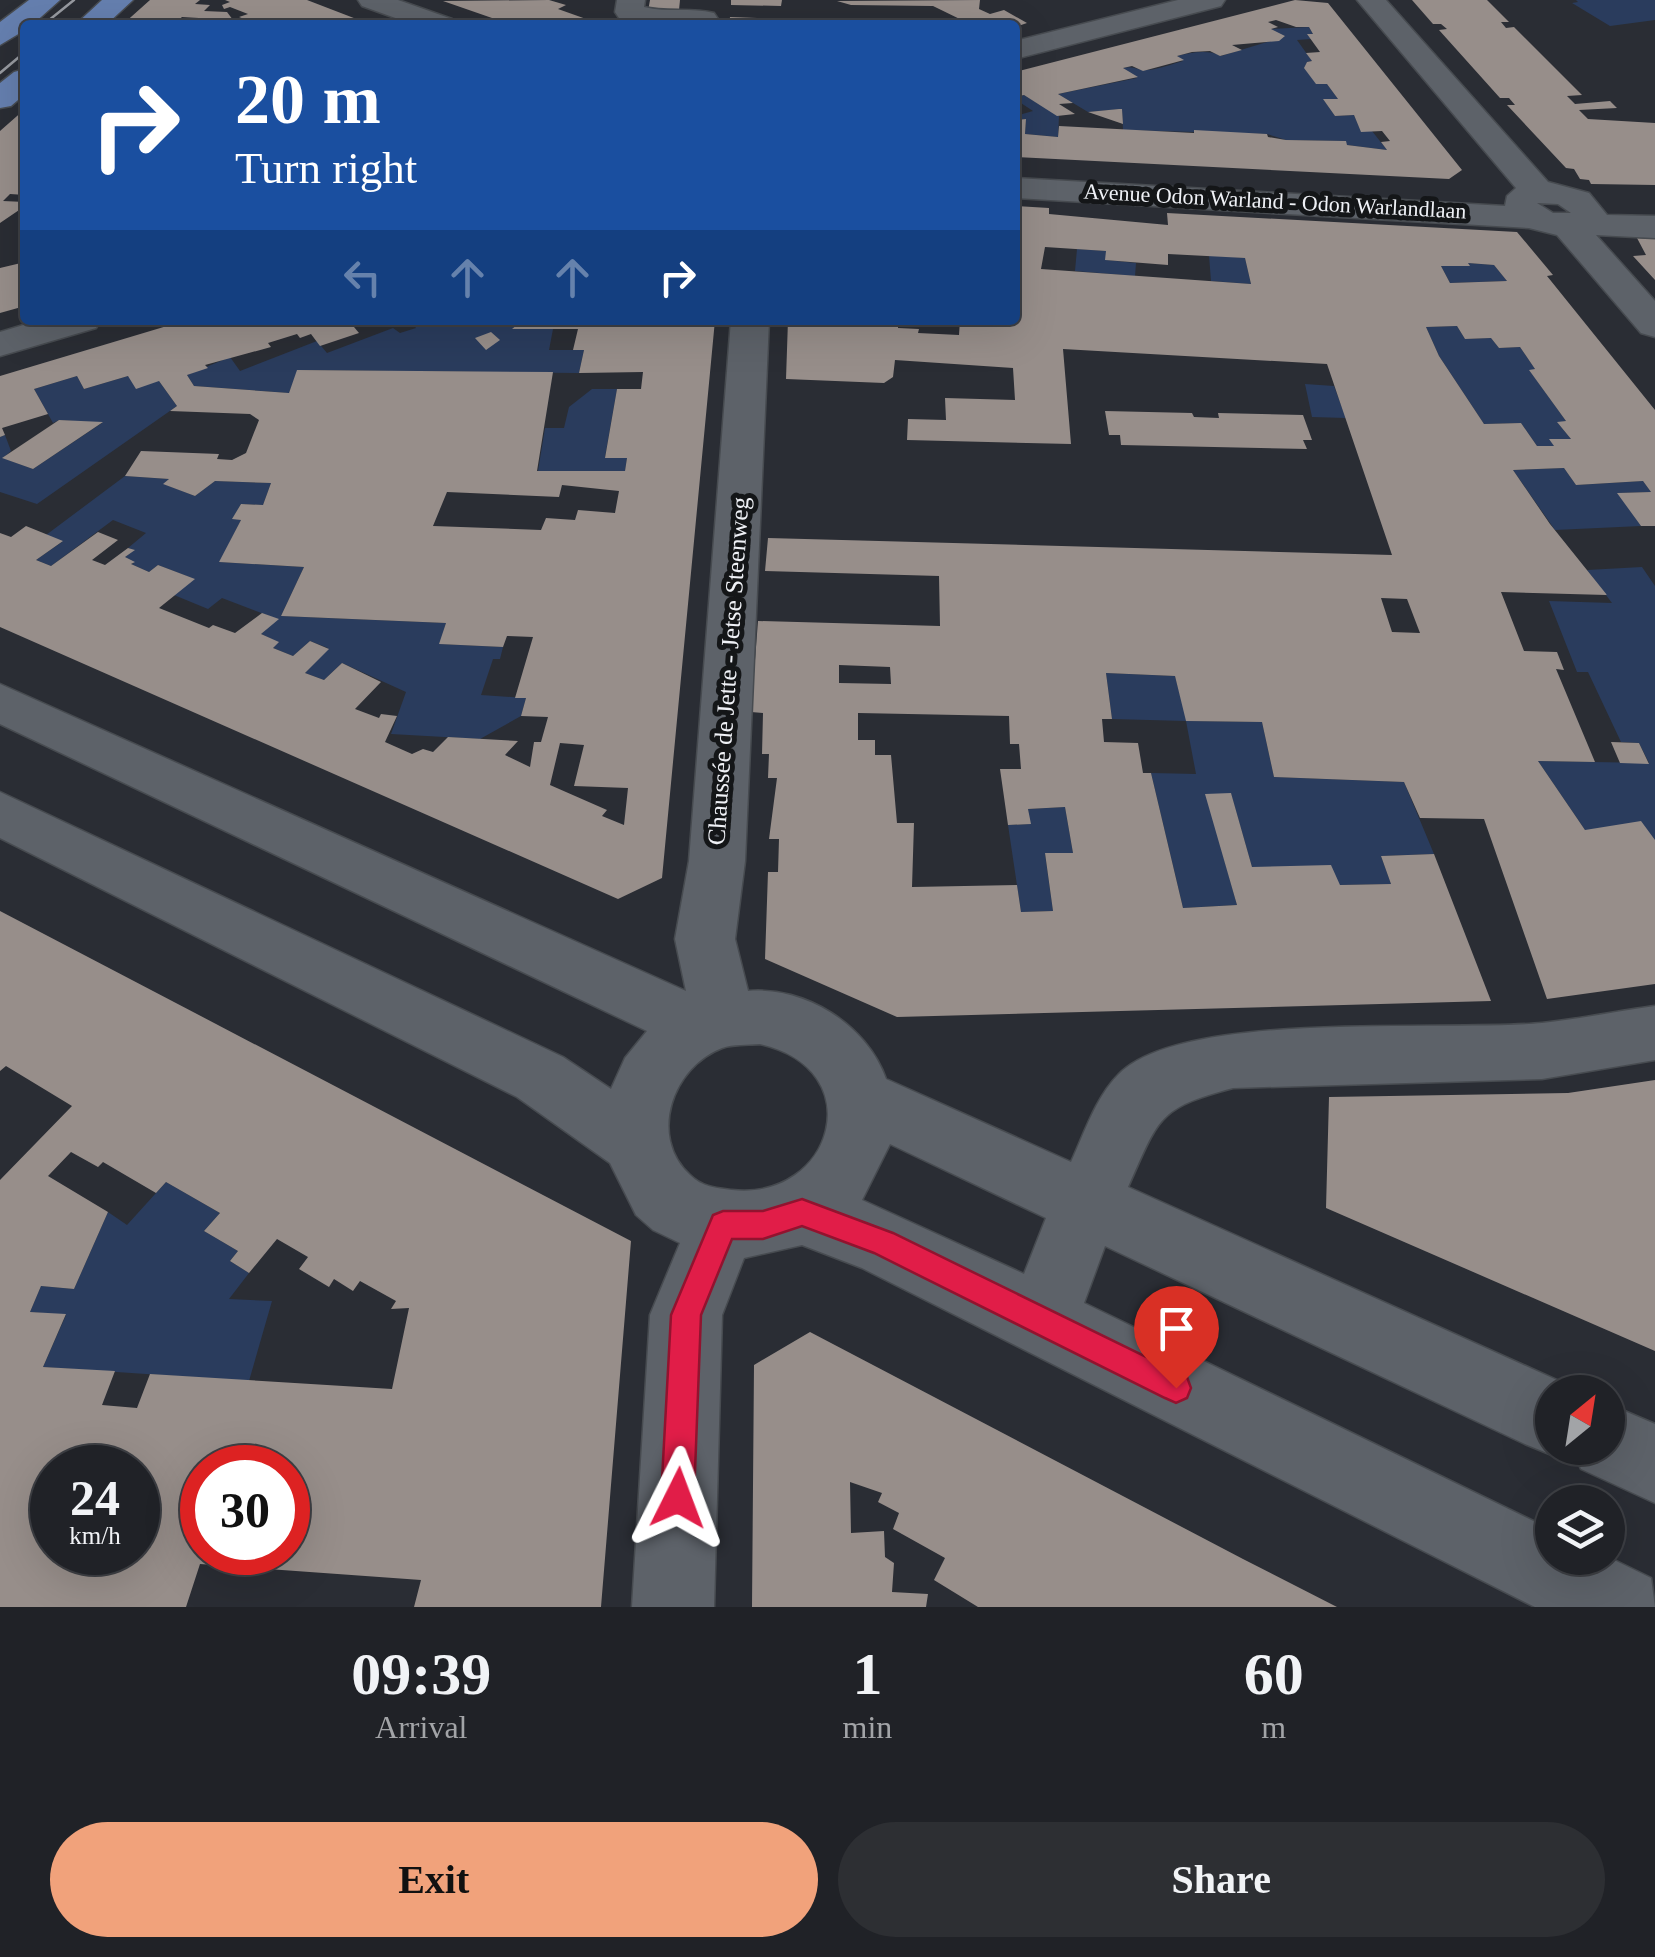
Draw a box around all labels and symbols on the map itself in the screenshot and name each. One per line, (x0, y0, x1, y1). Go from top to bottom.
street label: Avenue Odon Warland - Odon Warlandlaan (1083, 178, 1467, 224)
street label: Chaussée de Jette - Jetse Steenweg (702, 495, 754, 846)
pin (1134, 1286, 1219, 1389)
north arrow (1535, 1375, 1625, 1465)
speed limit sign: 30 (180, 1445, 310, 1575)
position arrow (626, 1446, 730, 1550)

